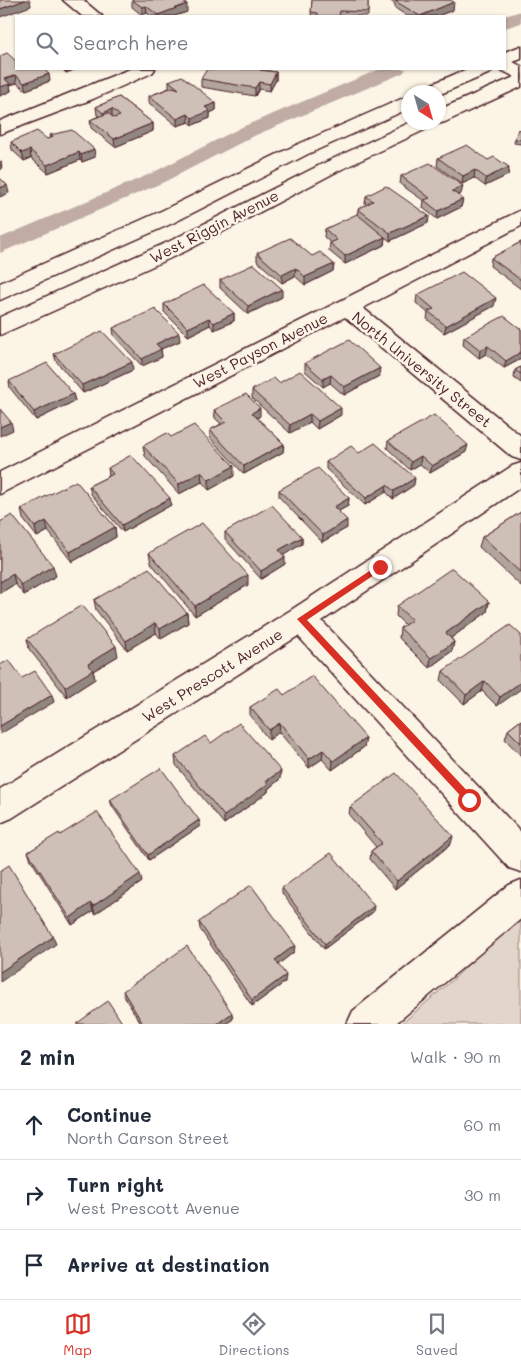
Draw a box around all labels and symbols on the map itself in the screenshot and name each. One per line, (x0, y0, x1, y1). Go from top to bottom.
north arrow (401, 85, 446, 130)
street label: West Riggin Avenue (146, 185, 282, 267)
street label: West Payson Avenue (189, 307, 331, 393)
street label: North University Street (348, 307, 496, 431)
route end (369, 556, 392, 579)
street label: West Prescott Avenue (138, 624, 286, 726)
route start (458, 789, 481, 812)

